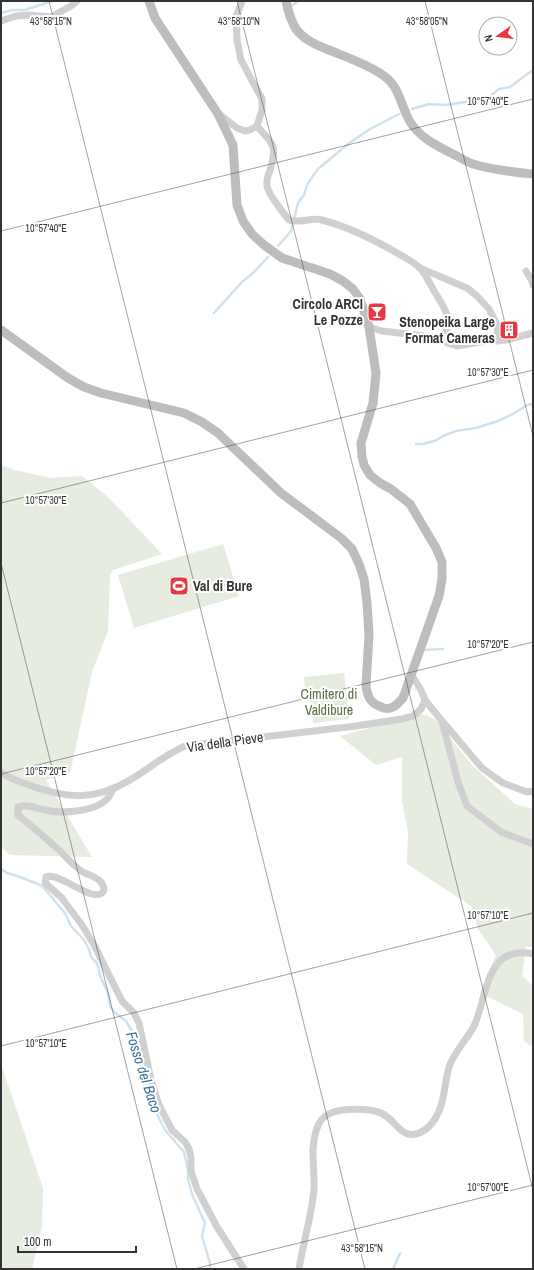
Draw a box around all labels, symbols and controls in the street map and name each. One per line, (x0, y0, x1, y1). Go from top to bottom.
text: 43°58'15"N (30, 15, 72, 28)
text: 43°58'10"N (218, 15, 260, 28)
text: 43°58'05"N (406, 15, 448, 28)
north arrow (478, 16, 518, 56)
text: N (481, 34, 496, 43)
text: 10°57'40"E (467, 95, 509, 108)
text: 10°57'40"E (25, 222, 67, 235)
place label: Circolo ARCI Le Pozze (293, 295, 363, 329)
bar icon: Circolo ARCI Le Pozze (366, 301, 388, 323)
place label: Stenopeika Large Format Cameras (399, 313, 495, 347)
building icon: Stenopeika Large Format Cameras (498, 319, 520, 341)
text: 10°57'30"E (467, 366, 509, 379)
text: 10°57'30"E (25, 494, 67, 507)
sports icon: Val di Bure (168, 575, 190, 597)
place label: Val di Bure (193, 577, 252, 595)
text: 10°57'20"E (467, 638, 509, 651)
park label: Cimitero di Valdibure (301, 685, 357, 719)
street label: Via della Pieve (186, 728, 264, 756)
text: 10°57'20"E (25, 765, 67, 778)
text: 10°57'10"E (467, 909, 509, 922)
water label: Fosso del Baco (121, 1029, 167, 1115)
text: 10°57'10"E (25, 1037, 67, 1050)
text: 10°57'00"E (467, 1181, 509, 1194)
scale bar (18, 1228, 136, 1254)
text: 100 m (24, 1234, 51, 1250)
text: 43°58'15"N (341, 1242, 383, 1255)

